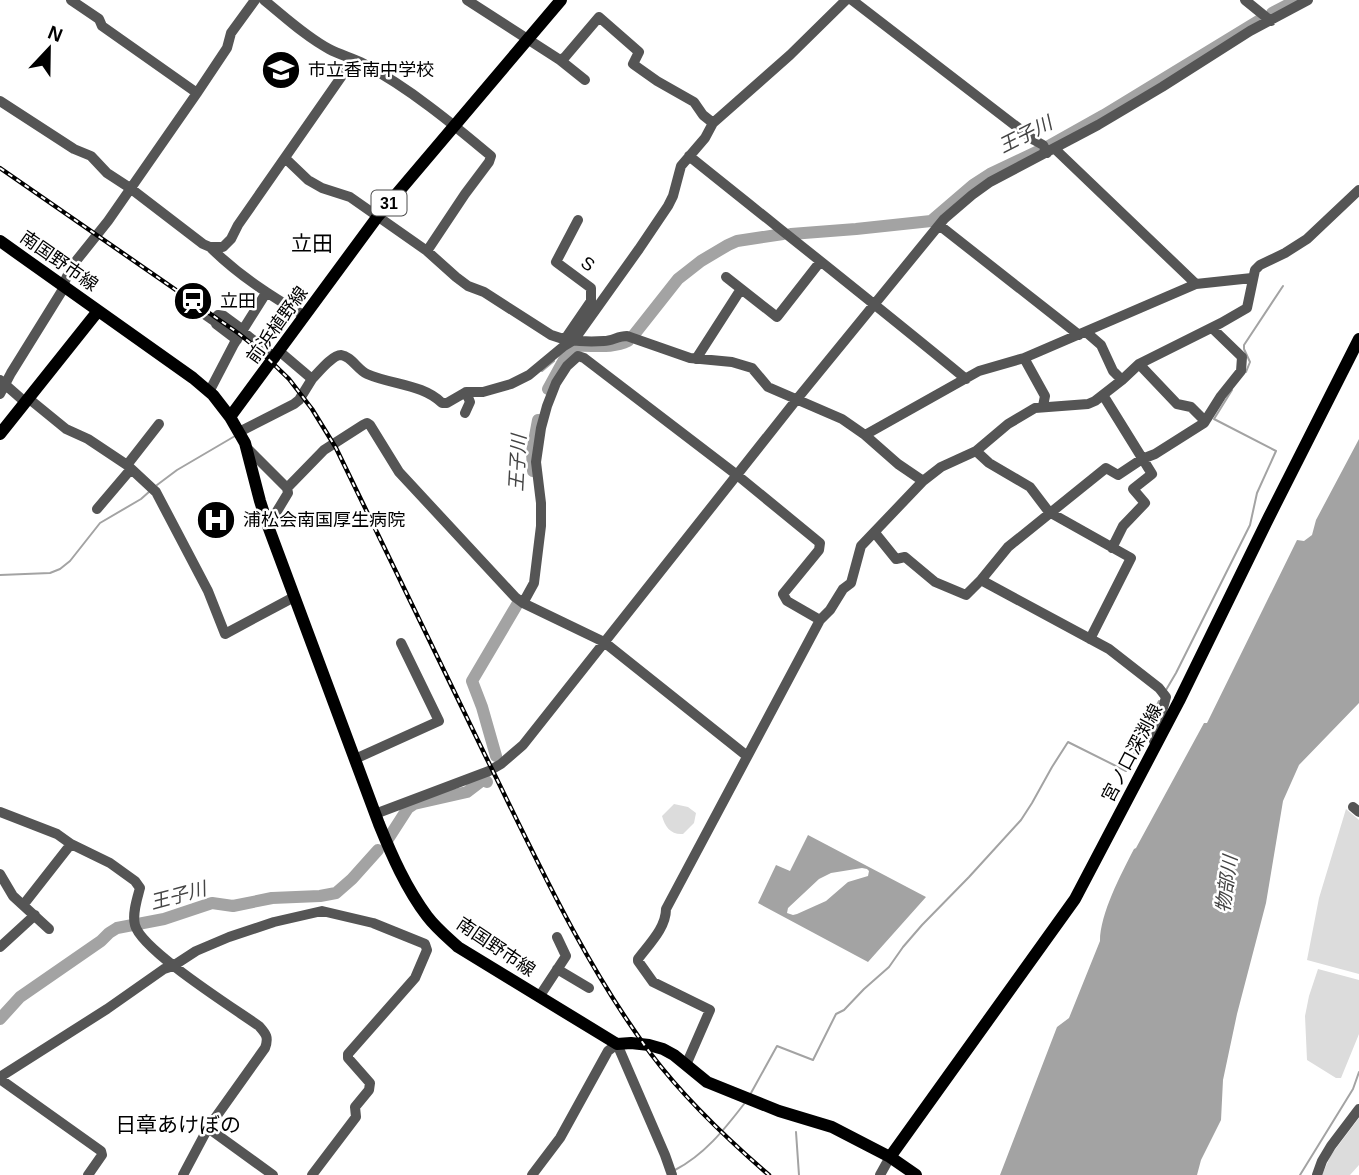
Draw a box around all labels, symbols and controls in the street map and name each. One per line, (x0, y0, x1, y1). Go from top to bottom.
north arrow (14, 14, 84, 84)
text: N (45, 21, 65, 46)
school or university icon: 市立香南中学校 (260, 49, 302, 91)
place label: 市立香南中学校 (308, 60, 434, 80)
water label: 王子川 (995, 111, 1057, 157)
road number: 31 (372, 190, 406, 216)
street label: 南国野市線 (16, 227, 102, 295)
district label: 立田 (291, 232, 333, 255)
street label: S (577, 252, 599, 276)
station icon: 立田 (172, 280, 214, 322)
street label: 前浜植野線 (242, 283, 312, 367)
place label: 立田 (220, 291, 256, 311)
water label: 王子川 (506, 432, 530, 492)
hospital icon: 浦松会南国厚生病院 (195, 499, 237, 541)
place label: 浦松会南国厚生病院 (243, 510, 405, 530)
street label: 宮ノ口深渕線 (1098, 701, 1166, 805)
water label: 物部川 (1212, 852, 1241, 914)
water label: 王子川 (148, 877, 210, 913)
street label: 南国野市線 (453, 914, 539, 980)
district label: 日章あけぼの (115, 1113, 241, 1136)

